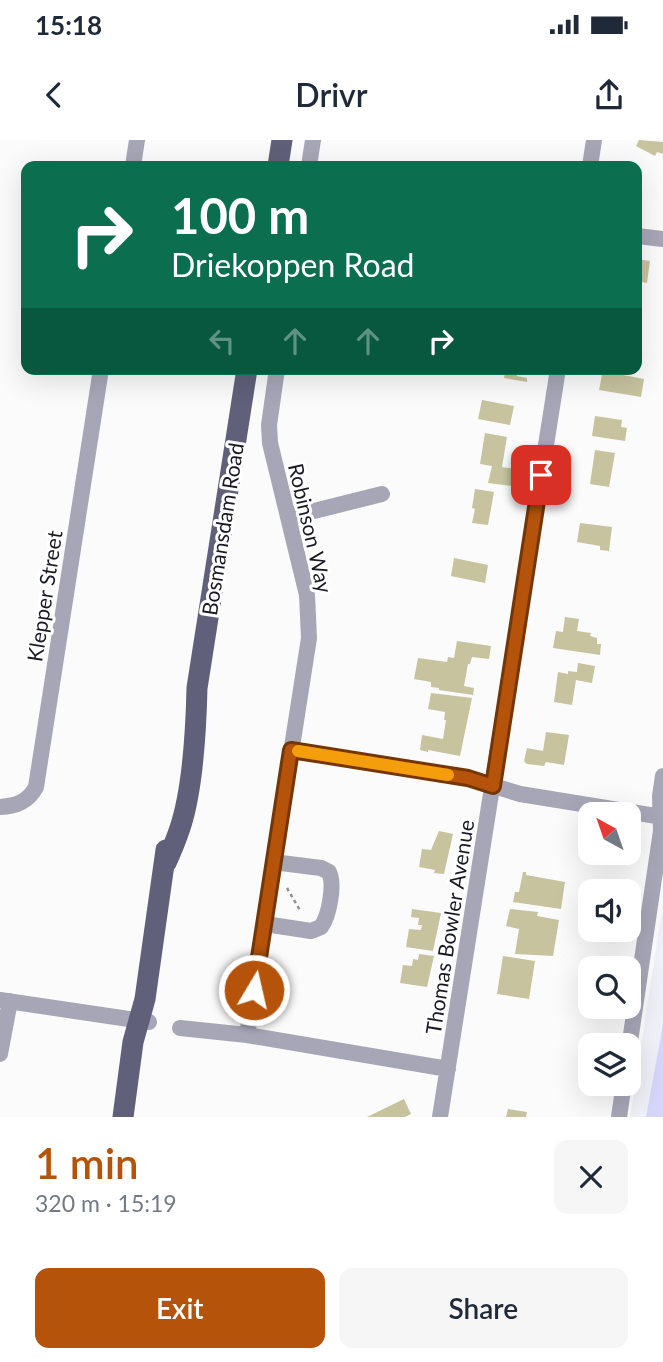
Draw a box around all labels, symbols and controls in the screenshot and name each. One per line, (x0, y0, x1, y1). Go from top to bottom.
text: 15:18 (35, 9, 102, 41)
text: Drivr (295, 75, 368, 114)
icon: back (35, 76, 73, 114)
icon: share (590, 76, 628, 114)
text: 100 m (171, 186, 309, 244)
icon: right (56, 189, 147, 280)
text: Driekoppen Road (171, 245, 415, 284)
icon: left (203, 322, 241, 360)
icon: ahead (276, 322, 314, 360)
icon: ahead (349, 322, 387, 360)
icon: right (422, 322, 460, 360)
street label: Bosmansdam Road (196, 441, 248, 617)
pin (511, 445, 571, 505)
icon: arrive (522, 456, 560, 494)
street label: Robinson Way (284, 461, 338, 595)
street label: Klepper Street (21, 528, 67, 663)
north arrow (578, 802, 640, 864)
map controls (578, 802, 641, 1096)
street label: Thomas Bowler Avenue (420, 818, 478, 1036)
button: sound (578, 879, 641, 942)
position arrow (217, 953, 291, 1027)
button: search (578, 956, 641, 1019)
button: layers (578, 1033, 641, 1096)
text: 1 min (35, 1138, 139, 1188)
button: close (554, 1140, 628, 1214)
text: 320 m · 15:19 (35, 1189, 177, 1217)
button: Exit (35, 1268, 325, 1348)
button: Share (339, 1268, 628, 1348)

